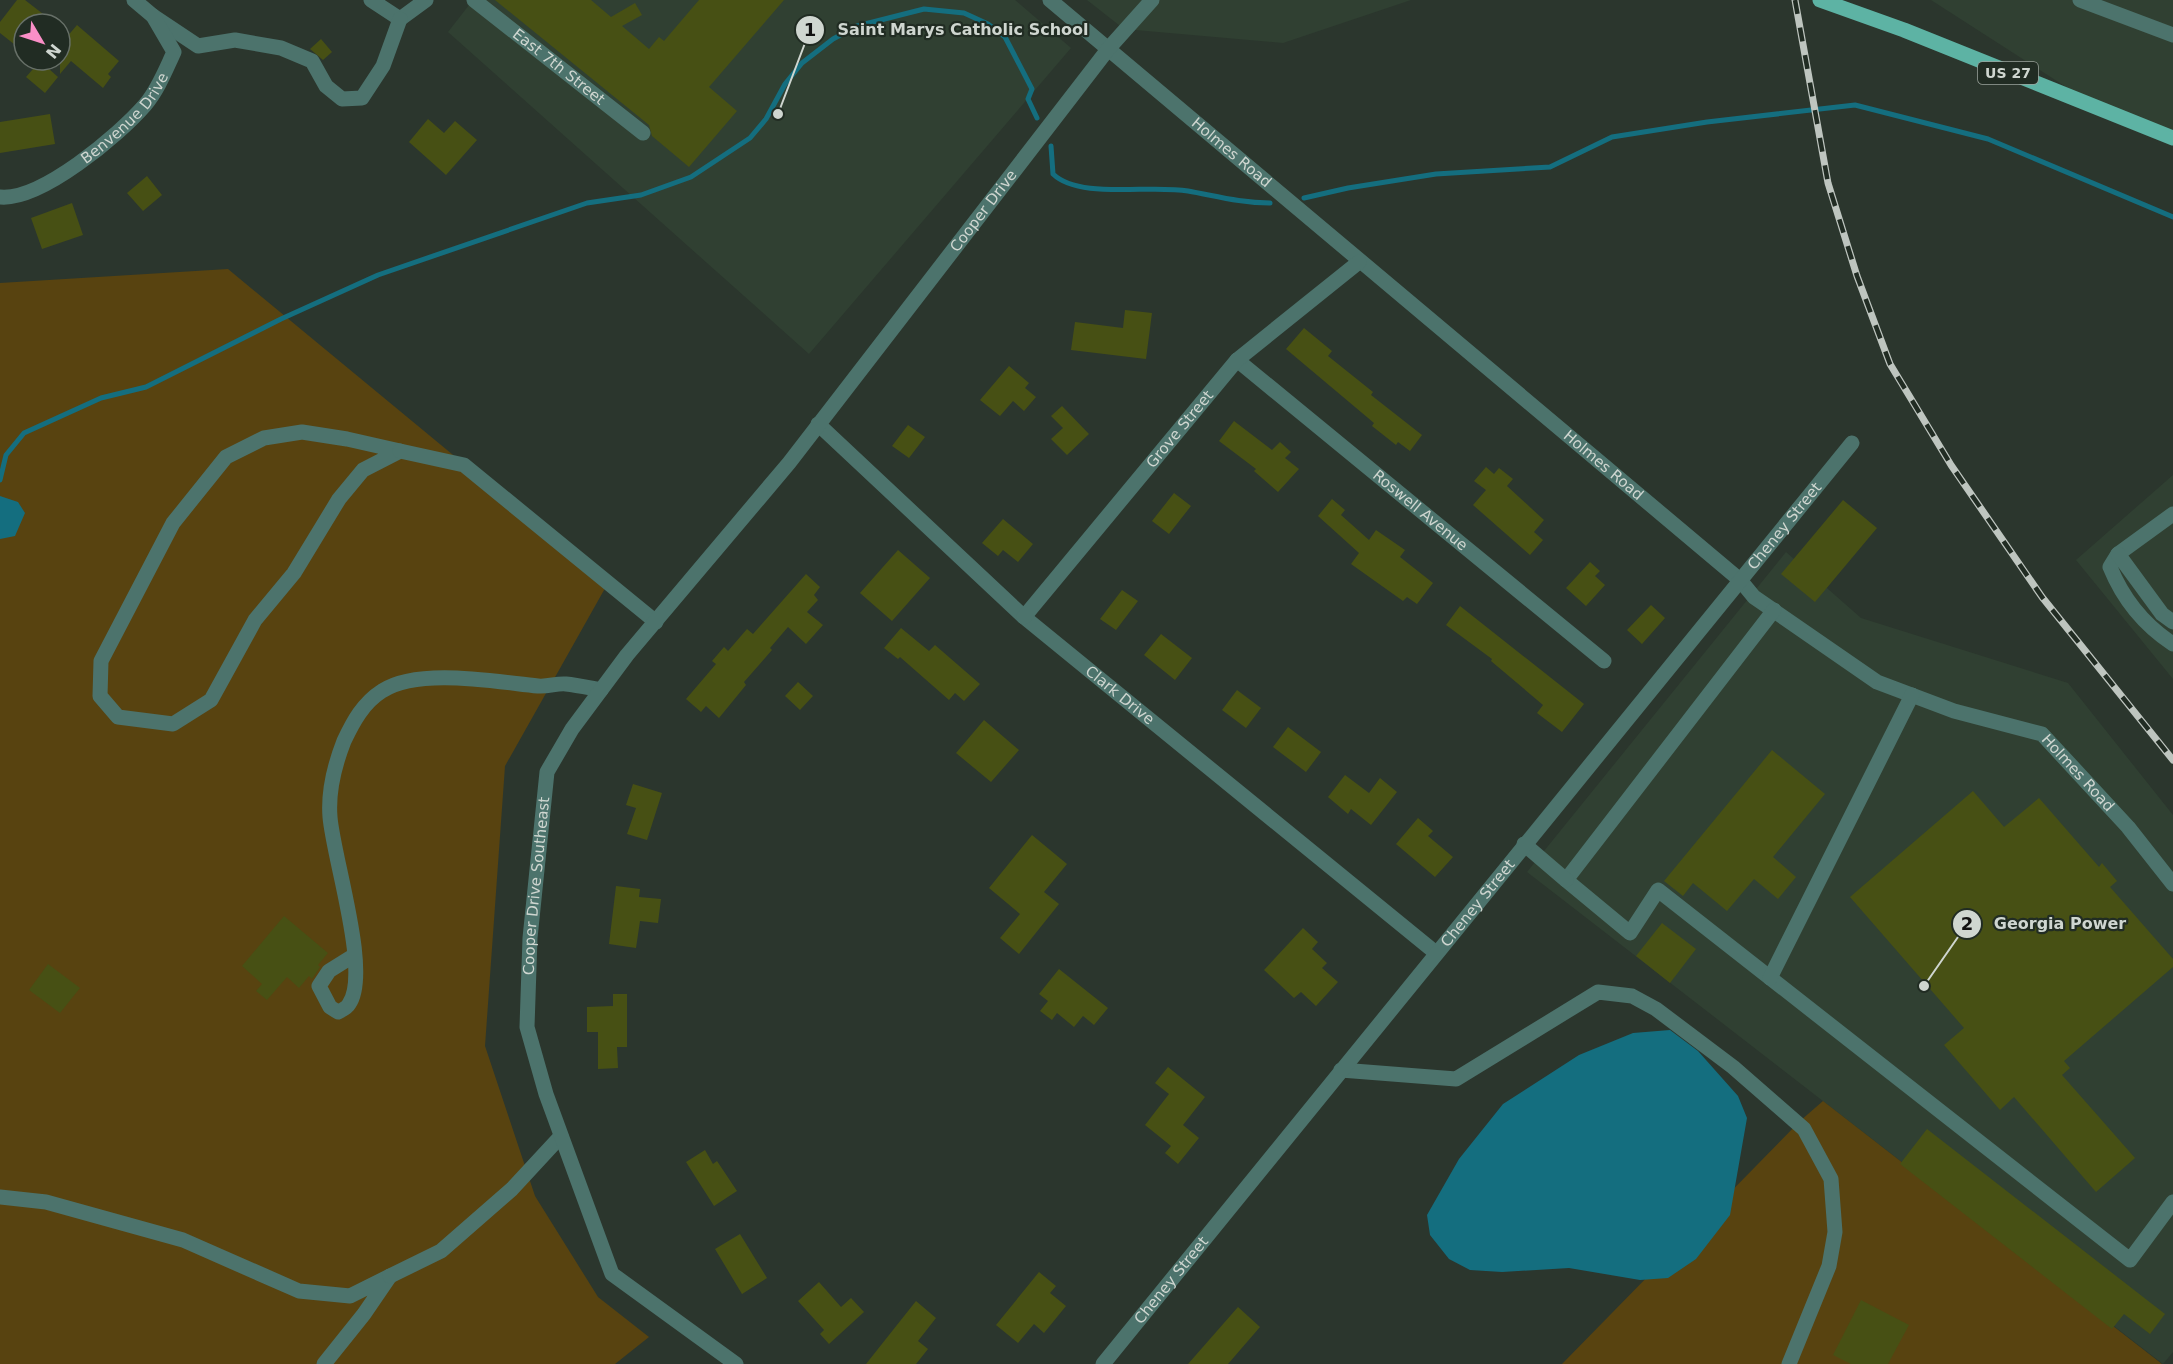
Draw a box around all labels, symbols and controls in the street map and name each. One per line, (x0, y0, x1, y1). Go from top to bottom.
north arrow (12, 12, 72, 72)
callout: Saint Marys Catholic School (795, 13, 1100, 47)
text: 1 (804, 19, 816, 40)
text: Saint Marys Catholic School (837, 20, 1089, 39)
street label: East 7th Street (509, 25, 609, 109)
text: N (42, 40, 65, 62)
road number: US 27 (1978, 62, 2038, 84)
street label: Benvenue Drive (77, 70, 172, 168)
street label: Holmes Road (1188, 114, 1275, 191)
street label: Cooper Drive (946, 166, 1021, 255)
street label: Grove Street (1142, 387, 1217, 472)
street label: Holmes Road (1560, 427, 1647, 504)
street label: Roswell Avenue (1369, 466, 1471, 554)
street label: Cheney Street (1744, 479, 1825, 573)
street label: Clark Drive (1082, 662, 1158, 729)
street label: Holmes Road (2038, 730, 2118, 815)
street label: Cooper Drive Southeast (520, 796, 553, 976)
street label: Cheney Street (1437, 856, 1519, 950)
callout: Georgia Power (1952, 907, 2138, 941)
text: 2 (1961, 913, 1973, 934)
text: Georgia Power (1994, 914, 2126, 933)
street label: Cheney Street (1130, 1233, 1212, 1328)

